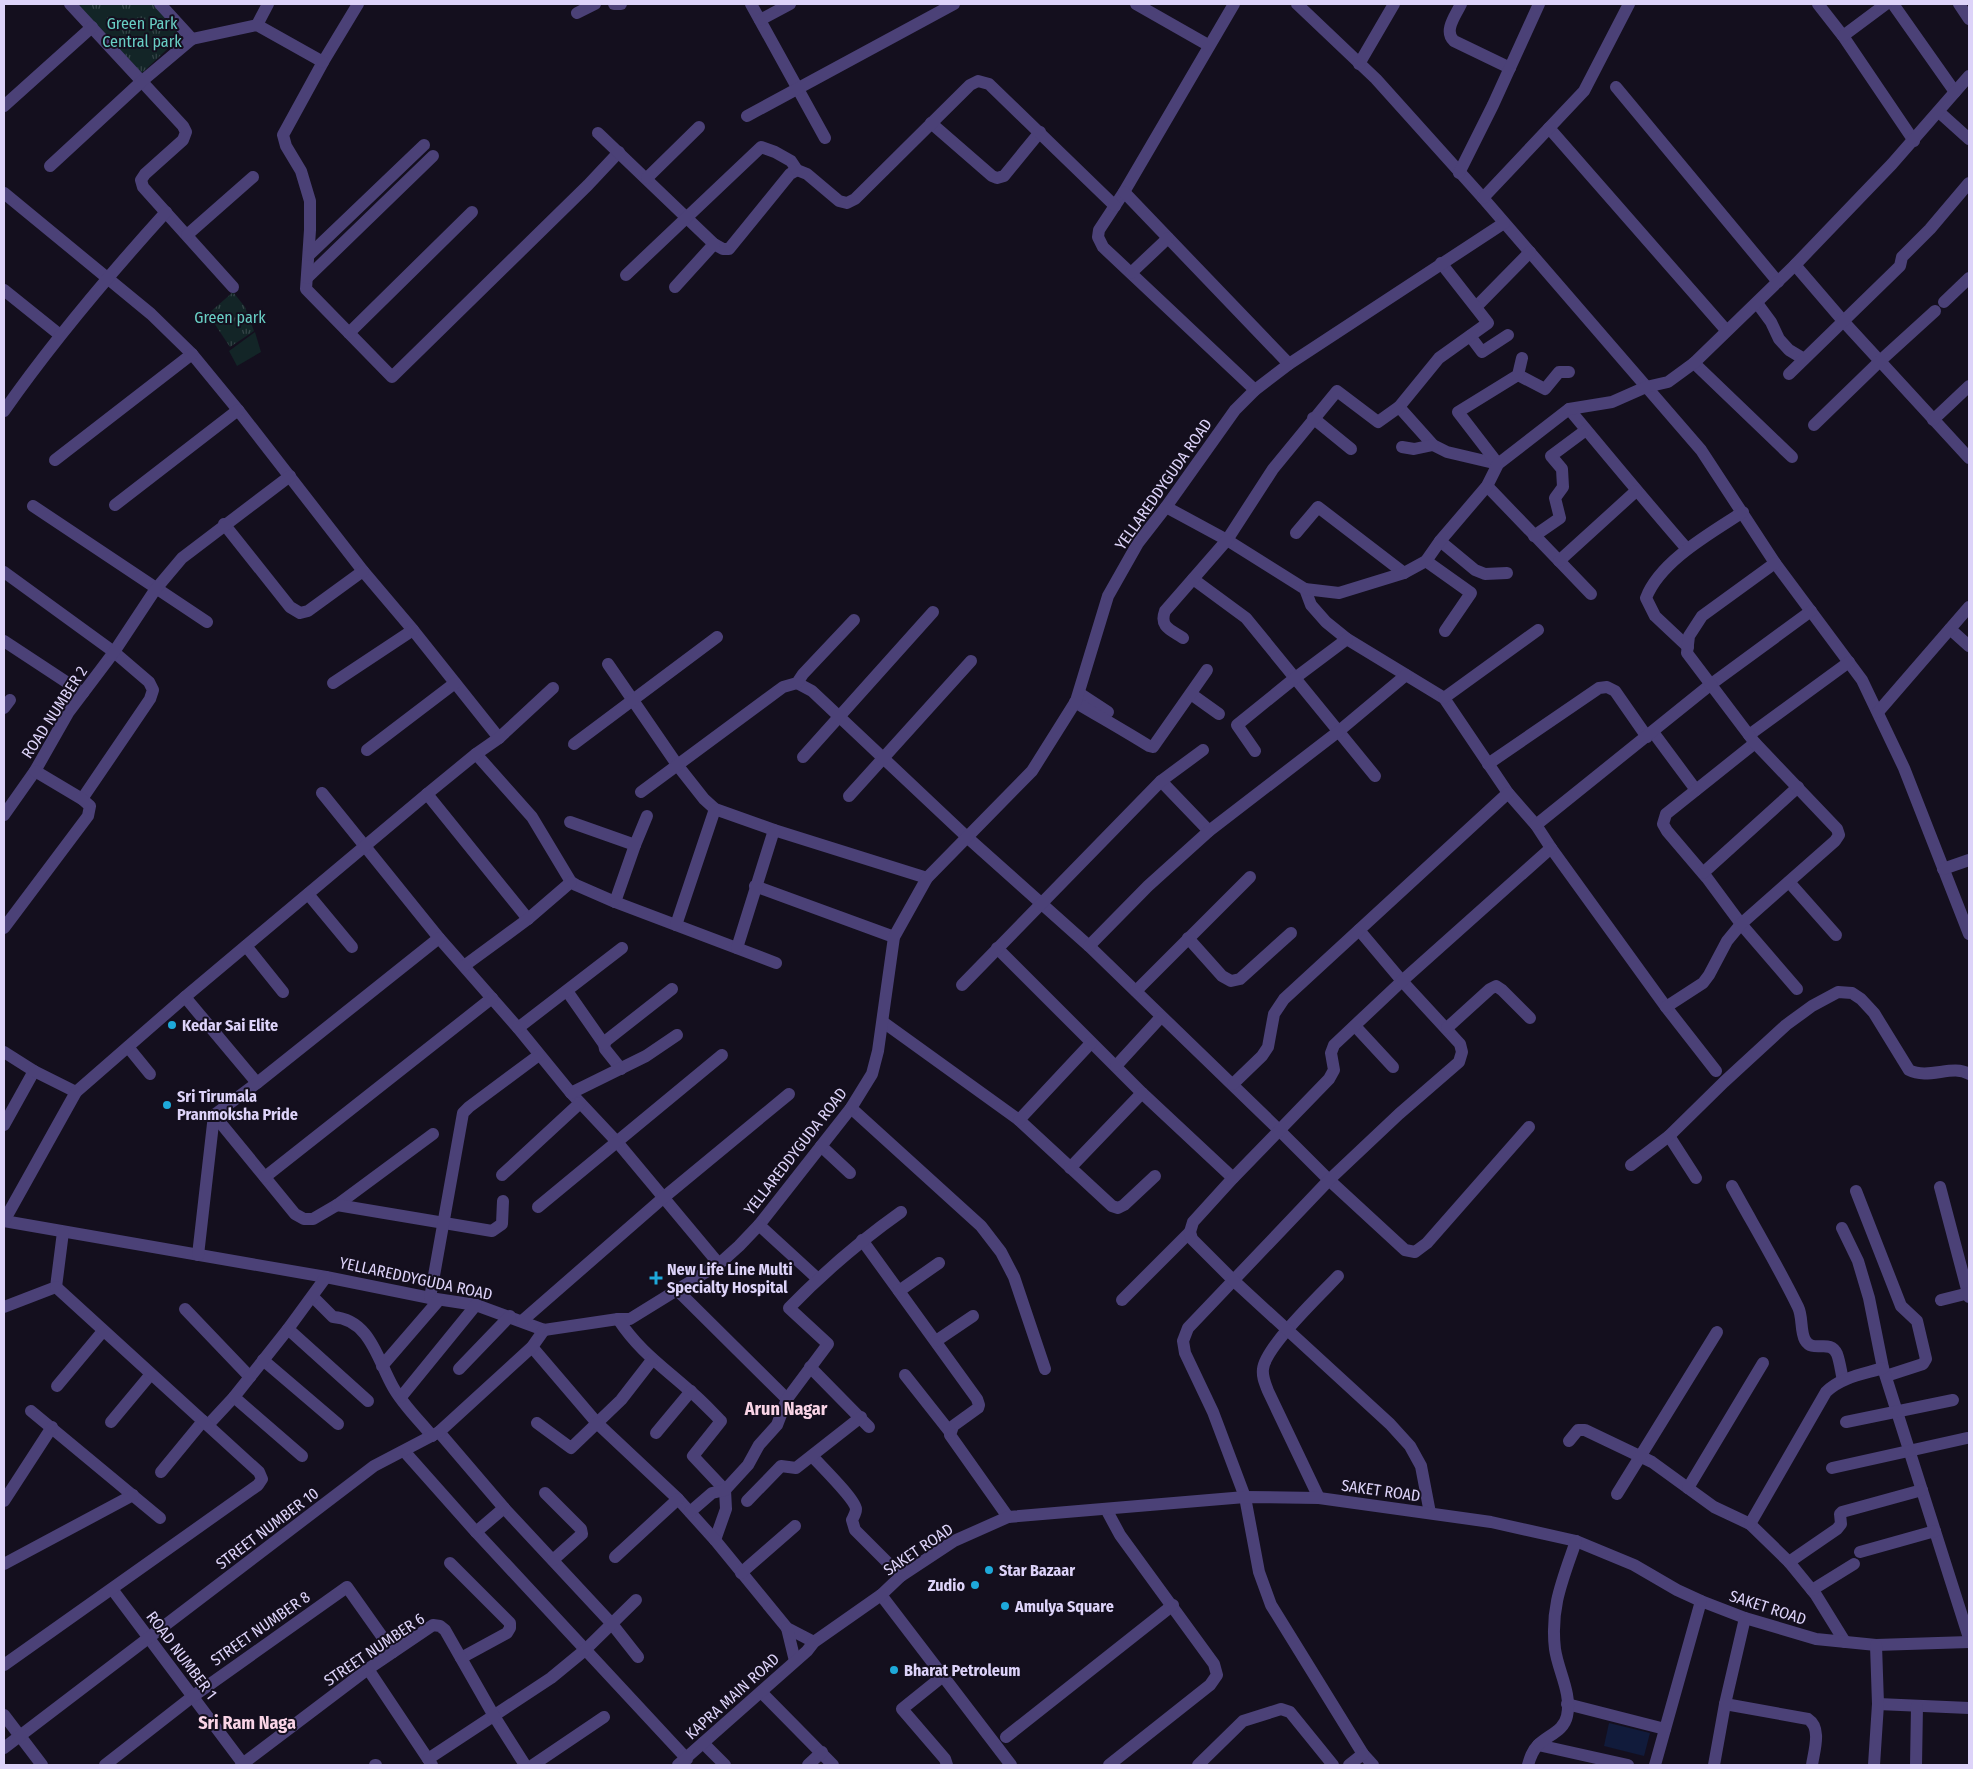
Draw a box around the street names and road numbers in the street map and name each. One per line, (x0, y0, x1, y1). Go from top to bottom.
street label: YELLAREDDYGUDA ROAD (1111, 415, 1216, 554)
street label: ROAD NUMBER 2 (18, 663, 91, 762)
street label: YELLAREDDYGUDA ROAD (740, 1084, 851, 1219)
street label: YELLAREDDYGUDA ROAD (338, 1253, 494, 1304)
street label: SAKET ROAD (1340, 1476, 1422, 1505)
street label: STREET NUMBER 10 (212, 1484, 322, 1573)
street label: SAKET ROAD (880, 1519, 957, 1580)
street label: SAKET ROAD (1727, 1586, 1809, 1629)
street label: STREET NUMBER 8 (207, 1587, 314, 1670)
street label: ROAD NUMBER 1 (142, 1607, 221, 1703)
street label: STREET NUMBER 6 (320, 1609, 428, 1690)
street label: KAPRA MAIN ROAD (681, 1649, 783, 1744)

